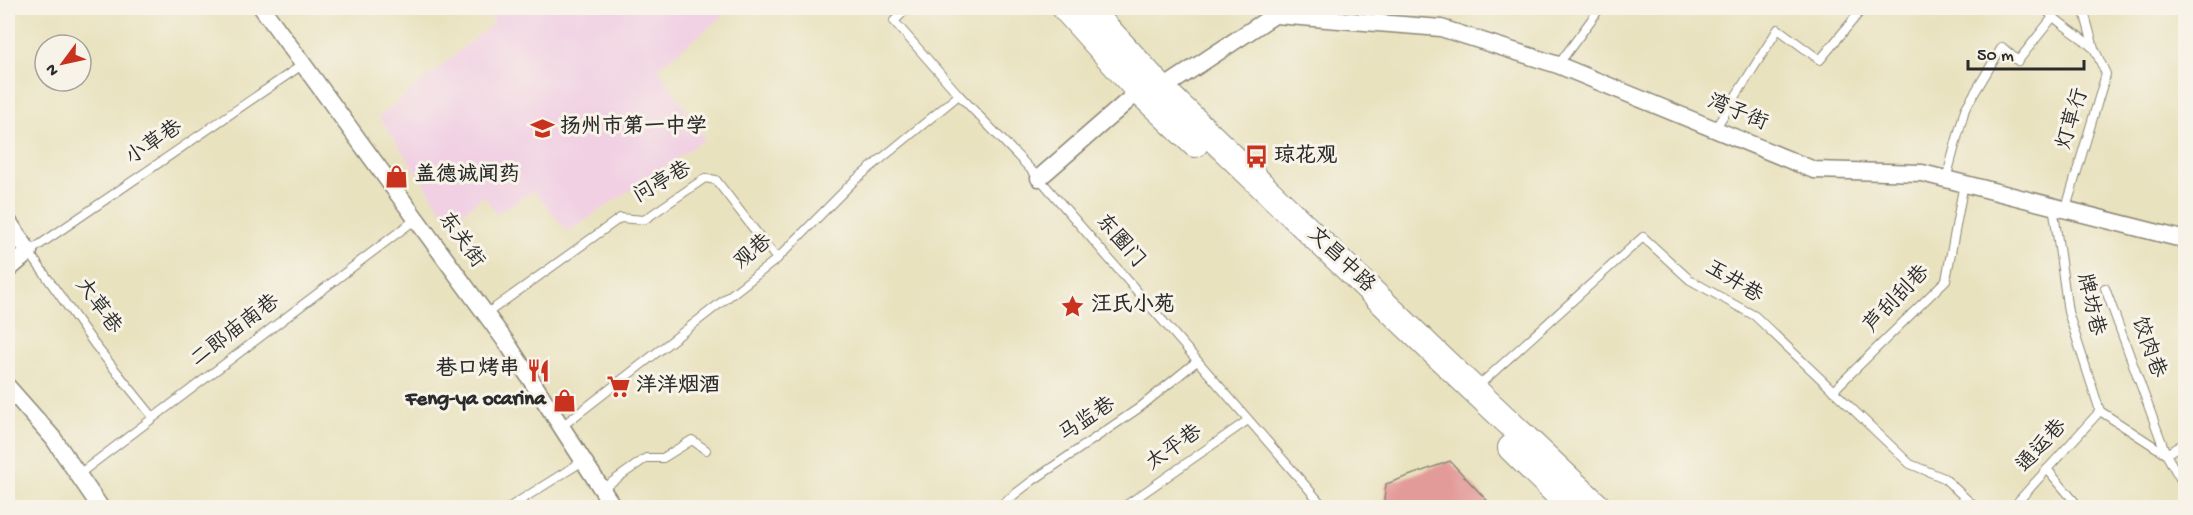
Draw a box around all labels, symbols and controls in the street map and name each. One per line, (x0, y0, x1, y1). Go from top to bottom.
north arrow (33, 33, 93, 93)
scale bar (1968, 33, 2084, 71)
text: 50 m (1977, 46, 2014, 67)
text: N (42, 59, 64, 79)
street label: 灯草行 (2052, 85, 2095, 153)
street label: 湾子街 (1703, 89, 1772, 137)
street label: 小草巷 (121, 114, 188, 172)
place label: 扬州市第一中学 (560, 114, 707, 141)
school or university icon: 扬州市第一中学 (529, 115, 555, 141)
place label: 琼花观 (1274, 143, 1337, 170)
bus stop icon: 琼花观 (1243, 144, 1269, 170)
street label: 问亭巷 (628, 156, 697, 211)
place label: 盖德诚闻药 (415, 162, 520, 189)
shop icon: 盖德诚闻药 (384, 163, 410, 189)
street label: 东关街 (431, 207, 490, 274)
street label: 东圈门 (1089, 209, 1151, 274)
street label: 文昌中路 (1301, 221, 1380, 299)
street label: 观巷 (729, 228, 778, 276)
street label: 玉井巷 (1700, 254, 1767, 310)
street label: 芦刮刮巷 (1858, 260, 1936, 339)
street label: 牌坊巷 (2070, 271, 2110, 339)
street label: 大草巷 (68, 273, 127, 340)
street label: 二郎庙南巷 (185, 289, 285, 374)
place label: 汪氏小苑 (1091, 292, 1175, 319)
place icon: 汪氏小苑 (1060, 293, 1086, 319)
street label: 饺肉巷 (2124, 313, 2171, 382)
place label: 巷口烤串 (436, 356, 520, 383)
restaurant icon: 巷口烤串 (525, 357, 551, 383)
supermarket icon: 洋洋烟酒 (605, 374, 631, 400)
place label: 洋洋烟酒 (636, 374, 720, 400)
shop icon: Feng-ya ocarina (551, 387, 577, 413)
place label: Feng-ya ocarina (405, 388, 547, 413)
street label: 马监巷 (1054, 391, 1121, 449)
street label: 通运巷 (2011, 414, 2073, 479)
street label: 太平巷 (1141, 419, 1208, 477)

